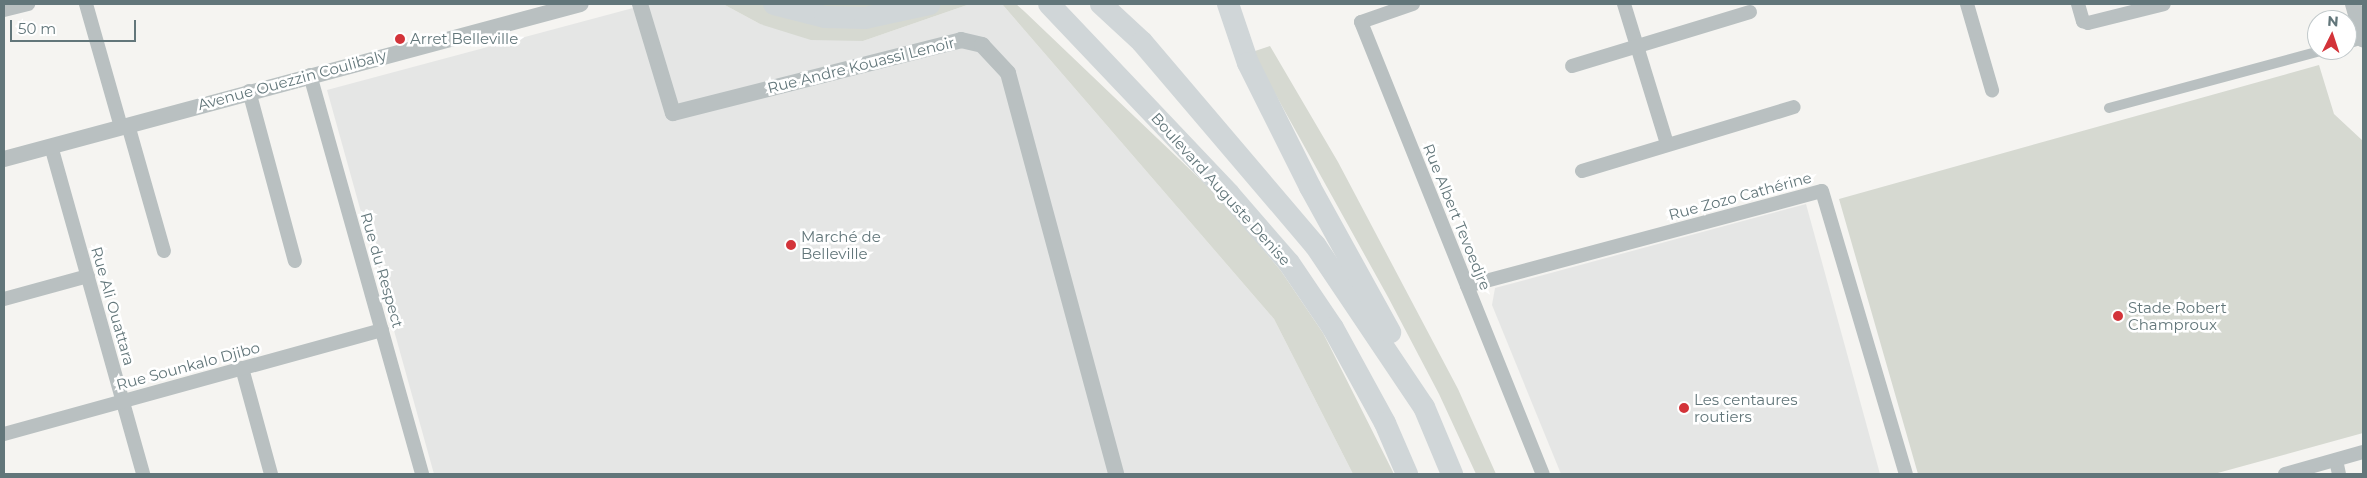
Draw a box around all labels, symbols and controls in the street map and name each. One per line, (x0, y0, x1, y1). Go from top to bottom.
scale bar (12, 10, 139, 42)
north arrow (2307, 10, 2357, 60)
text: N (2327, 12, 2339, 30)
text: 50 m (18, 19, 56, 38)
place label: Arret Belleville (410, 30, 518, 48)
marker: Arret Belleville (394, 33, 406, 45)
street label: Rue Andre Kouassi Lenoir (765, 33, 957, 97)
street label: Avenue Ouezzin Coulibaly (196, 46, 388, 114)
street label: Boulevard Auguste Denise (1148, 109, 1294, 269)
street label: Rue Albert Tevoedjre (1419, 141, 1495, 293)
street label: Rue Zozo Cathérine (1666, 168, 1814, 224)
street label: Rue du Respect (357, 210, 407, 330)
place label: Marché de Belleville (801, 227, 881, 262)
marker: Marché de Belleville (785, 239, 797, 251)
street label: Rue Ali Ouattara (87, 244, 139, 368)
place label: Stade Robert Champroux (2128, 298, 2227, 333)
marker: Stade Robert Champroux (2112, 310, 2124, 322)
street label: Rue Sounkalo Djibo (114, 338, 262, 394)
place label: Les centaures routiers (1694, 390, 1797, 425)
marker: Les centaures routiers (1678, 402, 1690, 414)

